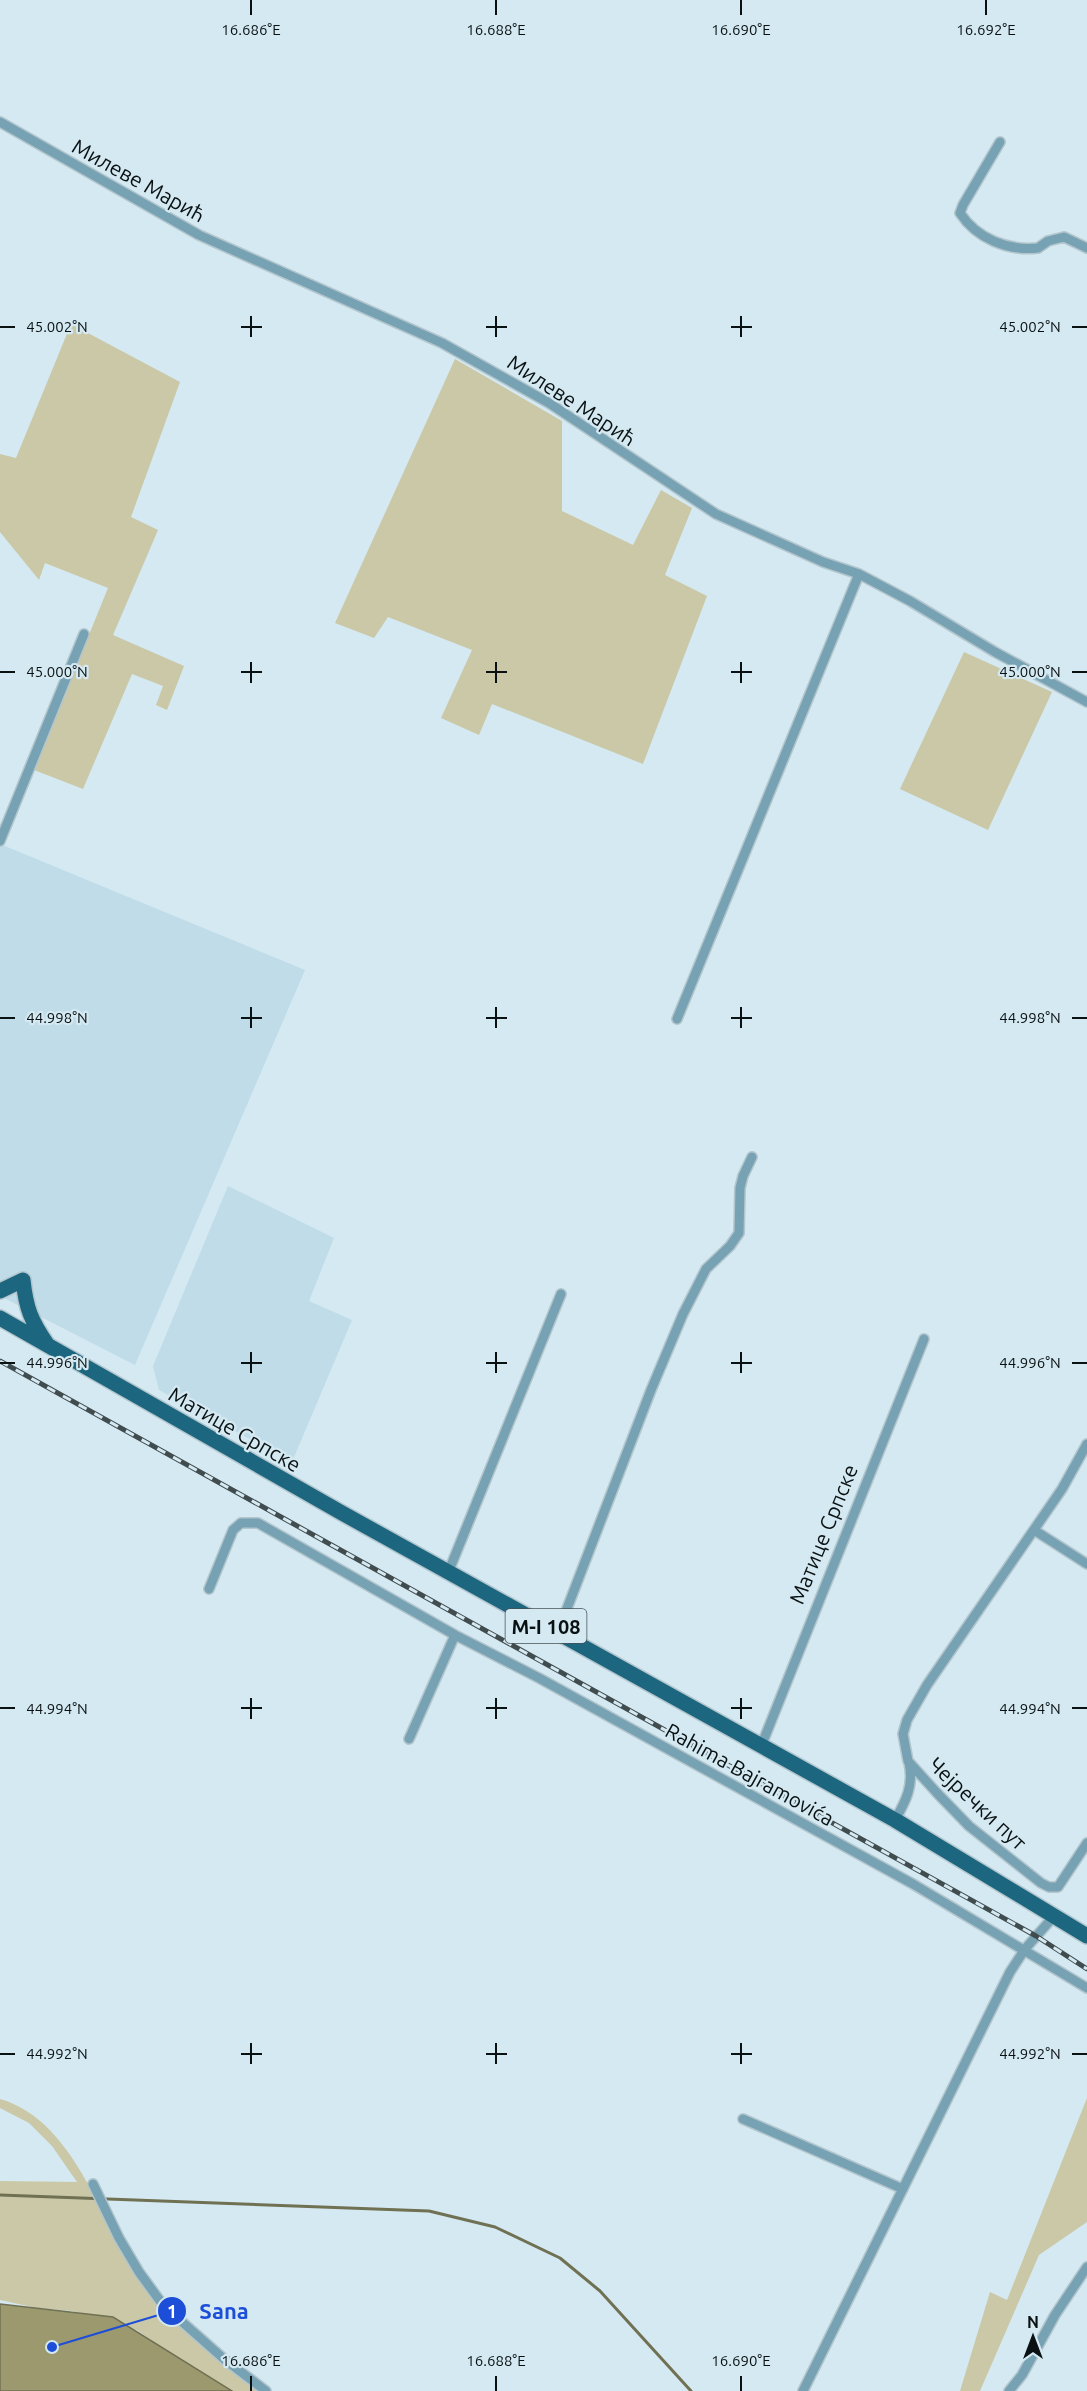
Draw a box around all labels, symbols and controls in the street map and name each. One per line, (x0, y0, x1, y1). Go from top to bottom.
text: 16.686°E (221, 21, 281, 38)
text: 16.688°E (466, 21, 526, 38)
text: 16.690°E (711, 21, 771, 38)
text: 16.692°E (956, 21, 1016, 38)
street label: Милеве Мaрић (68, 134, 210, 226)
text: 45.002°N (26, 318, 88, 335)
text: 45.002°N (999, 318, 1061, 335)
street label: Милеве Мaрић (503, 350, 641, 450)
text: 45.000°N (26, 663, 88, 680)
text: 45.000°N (999, 663, 1061, 680)
text: 44.998°N (26, 1009, 88, 1026)
text: 44.998°N (999, 1009, 1061, 1026)
text: 44.996°N (26, 1354, 88, 1371)
text: 44.996°N (999, 1354, 1061, 1371)
street label: Матице Српске (165, 1381, 305, 1477)
street label: Матице Српске (784, 1461, 862, 1607)
road number: M-I 108 (506, 1609, 586, 1643)
text: 44.994°N (26, 1700, 88, 1717)
text: 44.994°N (999, 1700, 1061, 1717)
street label: Rahima Bajramovića (662, 1718, 838, 1830)
street label: Чејречки пут (924, 1752, 1032, 1855)
text: 44.992°N (26, 2045, 88, 2062)
text: 44.992°N (999, 2045, 1061, 2062)
callout: Sana (157, 2291, 261, 2331)
text: Sana (199, 2298, 249, 2323)
text: 1 (167, 2301, 177, 2321)
north arrow (1003, 2307, 1063, 2367)
text: N (1027, 2313, 1039, 2331)
text: 16.686°E (221, 2352, 281, 2369)
text: 16.688°E (466, 2352, 526, 2369)
text: 16.690°E (711, 2352, 771, 2369)

